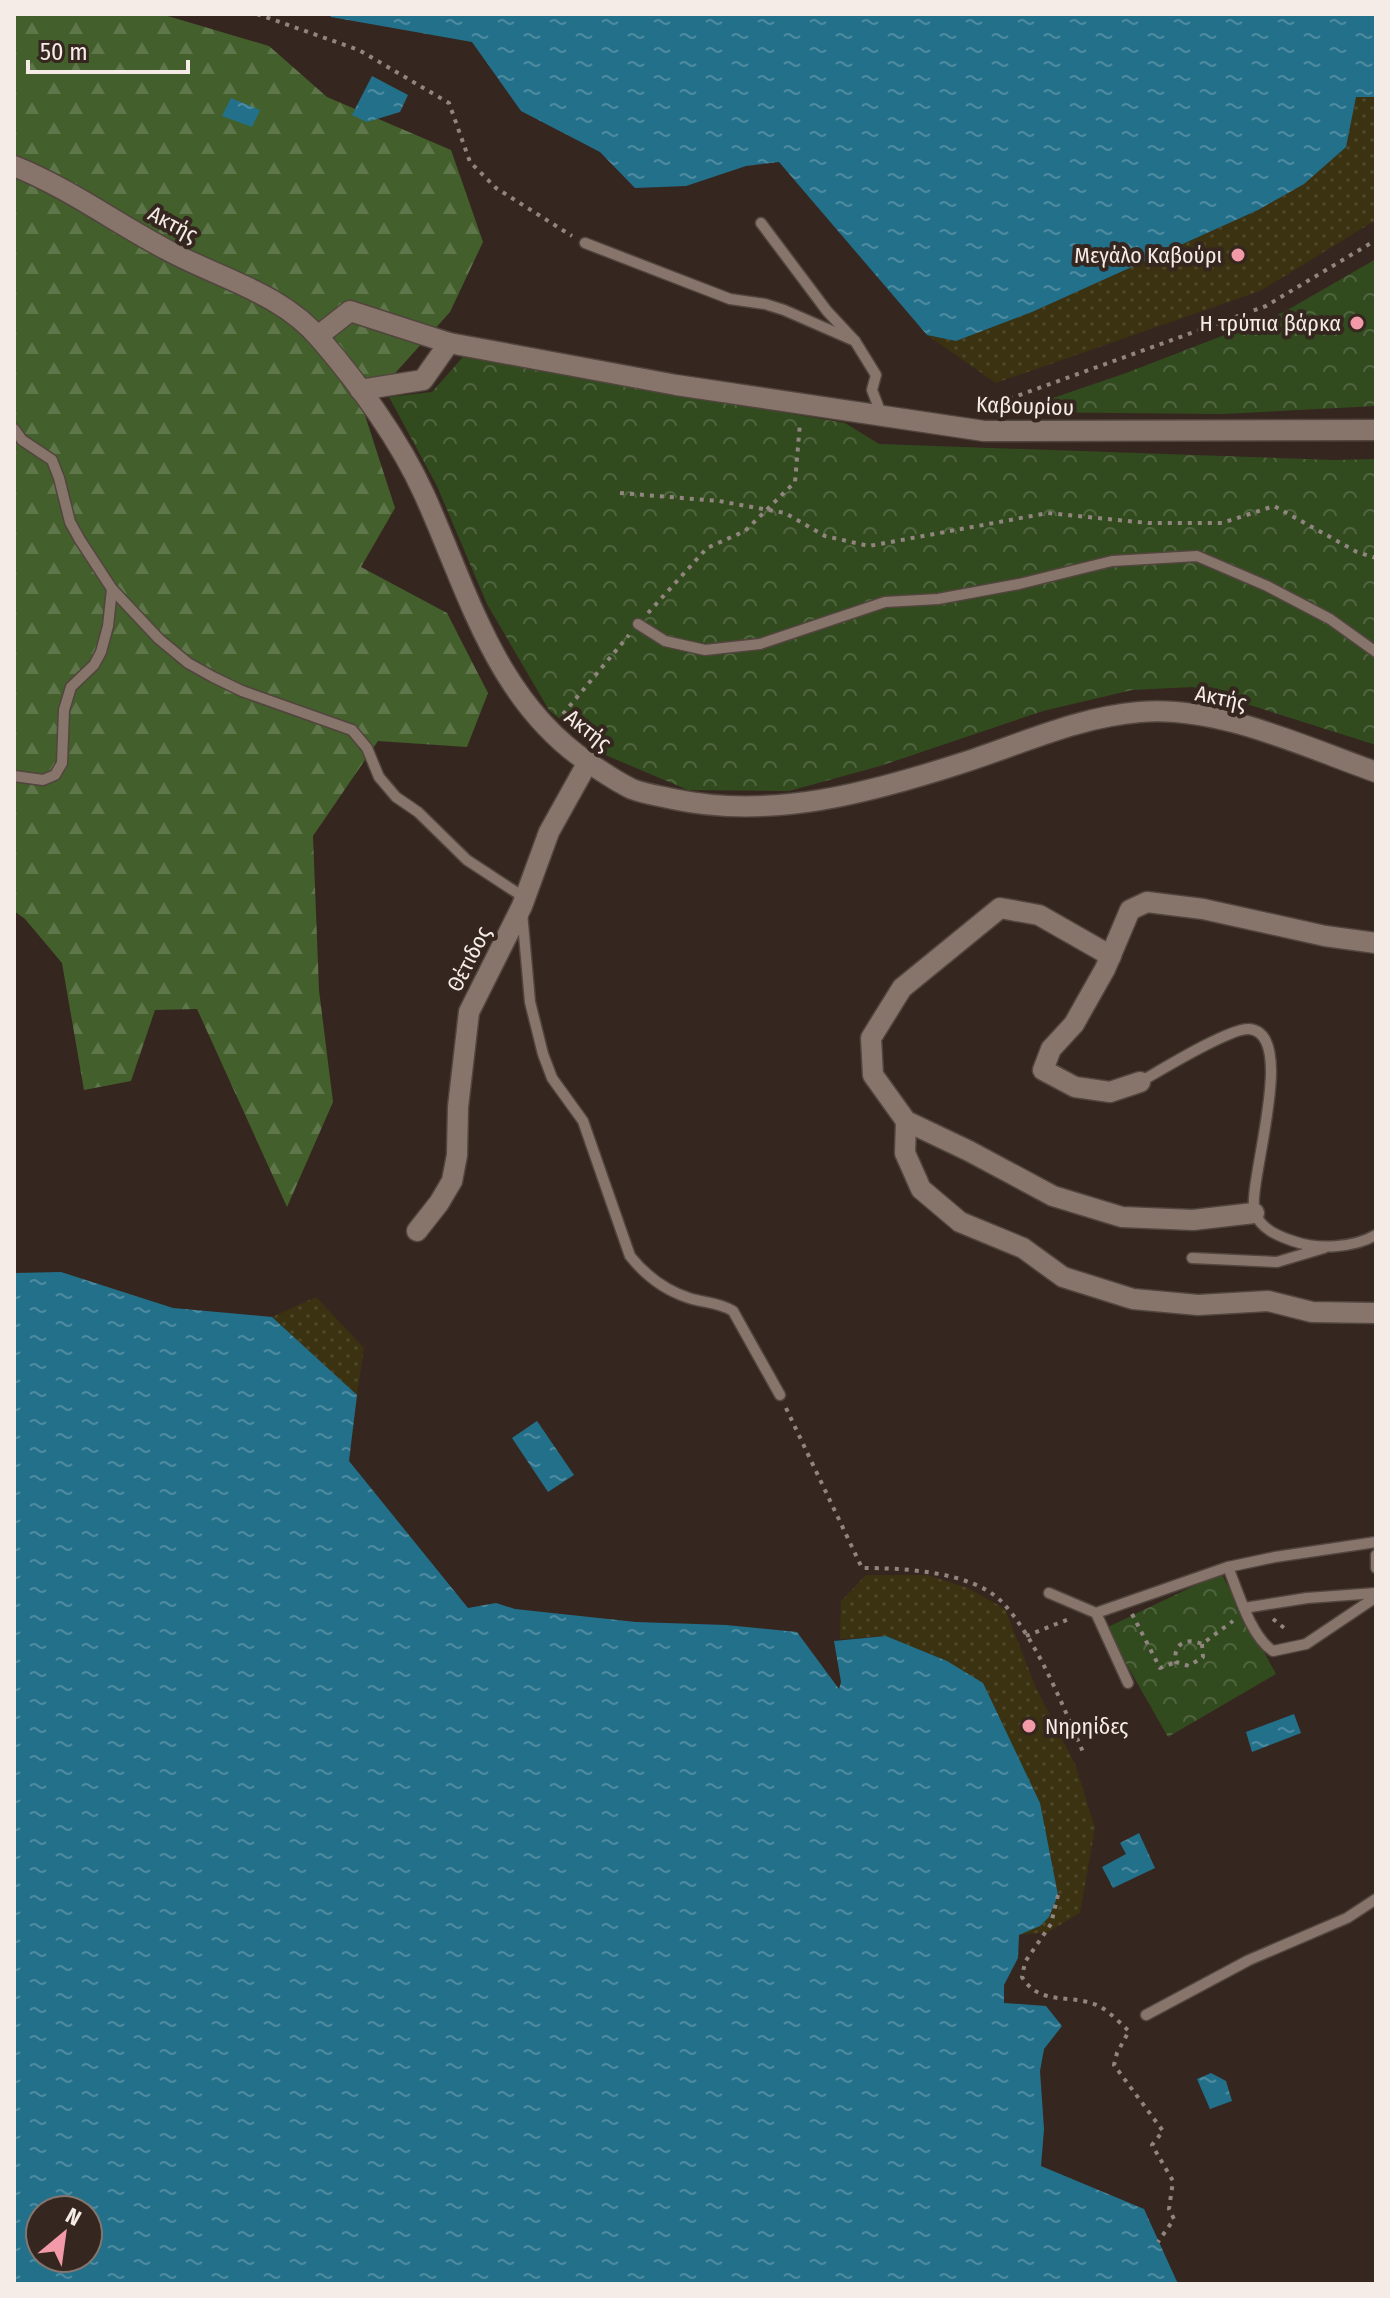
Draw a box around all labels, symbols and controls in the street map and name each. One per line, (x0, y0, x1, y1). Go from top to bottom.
scale bar (28, 24, 188, 74)
text: 50 m (40, 38, 88, 66)
street label: Ακτής (144, 200, 202, 248)
place label: Μεγάλο Καβούρι (1074, 242, 1222, 269)
marker: Μεγάλο Καβούρι (1229, 246, 1247, 264)
place label: Η τρύπια βάρκα (1199, 310, 1341, 337)
marker: Η τρύπια βάρκα (1348, 314, 1366, 332)
street label: Καβουρίου (976, 391, 1074, 421)
street label: Ακτής (1193, 679, 1249, 717)
street label: Ακτής (559, 703, 617, 757)
street label: Θέτιδος (441, 922, 497, 996)
place label: Νηρηίδες (1045, 1713, 1128, 1740)
marker: Νηρηίδες (1020, 1717, 1038, 1735)
north arrow (24, 2194, 104, 2274)
text: N (61, 2202, 86, 2232)

